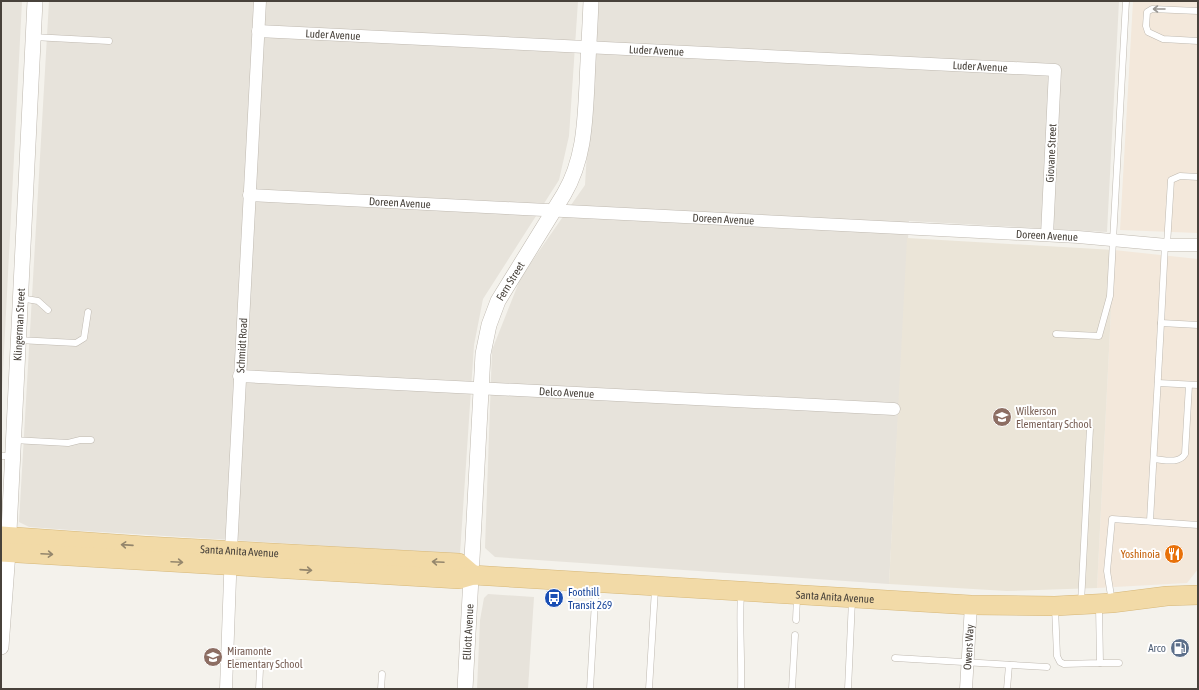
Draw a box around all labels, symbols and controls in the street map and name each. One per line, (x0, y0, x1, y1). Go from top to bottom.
one-way arrow (1153, 5, 1166, 13)
street label: Luder Avenue (305, 27, 361, 42)
street label: Luder Avenue (629, 43, 684, 58)
street label: Luder Avenue (952, 59, 1008, 74)
street label: Giovane Street (1043, 123, 1059, 183)
street label: Doreen Avenue (369, 195, 431, 210)
street label: Doreen Avenue (692, 211, 755, 227)
street label: Doreen Avenue (1016, 228, 1078, 243)
street label: Fern Street (494, 260, 527, 303)
street label: Klingerman Street (11, 288, 27, 361)
street label: Schmidt Road (234, 317, 249, 373)
street label: Delco Avenue (539, 385, 594, 400)
place label: Wilkerson Elementary School (1016, 405, 1092, 430)
school or university icon: Wilkerson Elementary School (991, 406, 1013, 428)
one-way arrow (121, 542, 134, 549)
street label: Santa Anita Avenue (200, 543, 279, 559)
restaurant icon: Yoshinoia (1163, 543, 1185, 565)
place label: Yoshinoia (1121, 548, 1160, 560)
one-way arrow (40, 551, 53, 558)
one-way arrow (170, 558, 183, 565)
one-way arrow (432, 558, 445, 565)
one-way arrow (299, 566, 312, 573)
place label: Foothill Transit 269 (568, 586, 612, 611)
bus stop icon: Foothill Transit 269 (543, 587, 565, 609)
street label: Santa Anita Avenue (795, 588, 875, 605)
street label: Elliott Avenue (461, 604, 476, 661)
street label: Owens Way (961, 623, 976, 670)
fuel station icon: Arco (1169, 637, 1191, 659)
place label: Arco (1148, 642, 1166, 654)
place label: Miramonte Elementary School (227, 645, 303, 670)
school or university icon: Miramonte Elementary School (202, 646, 224, 668)

